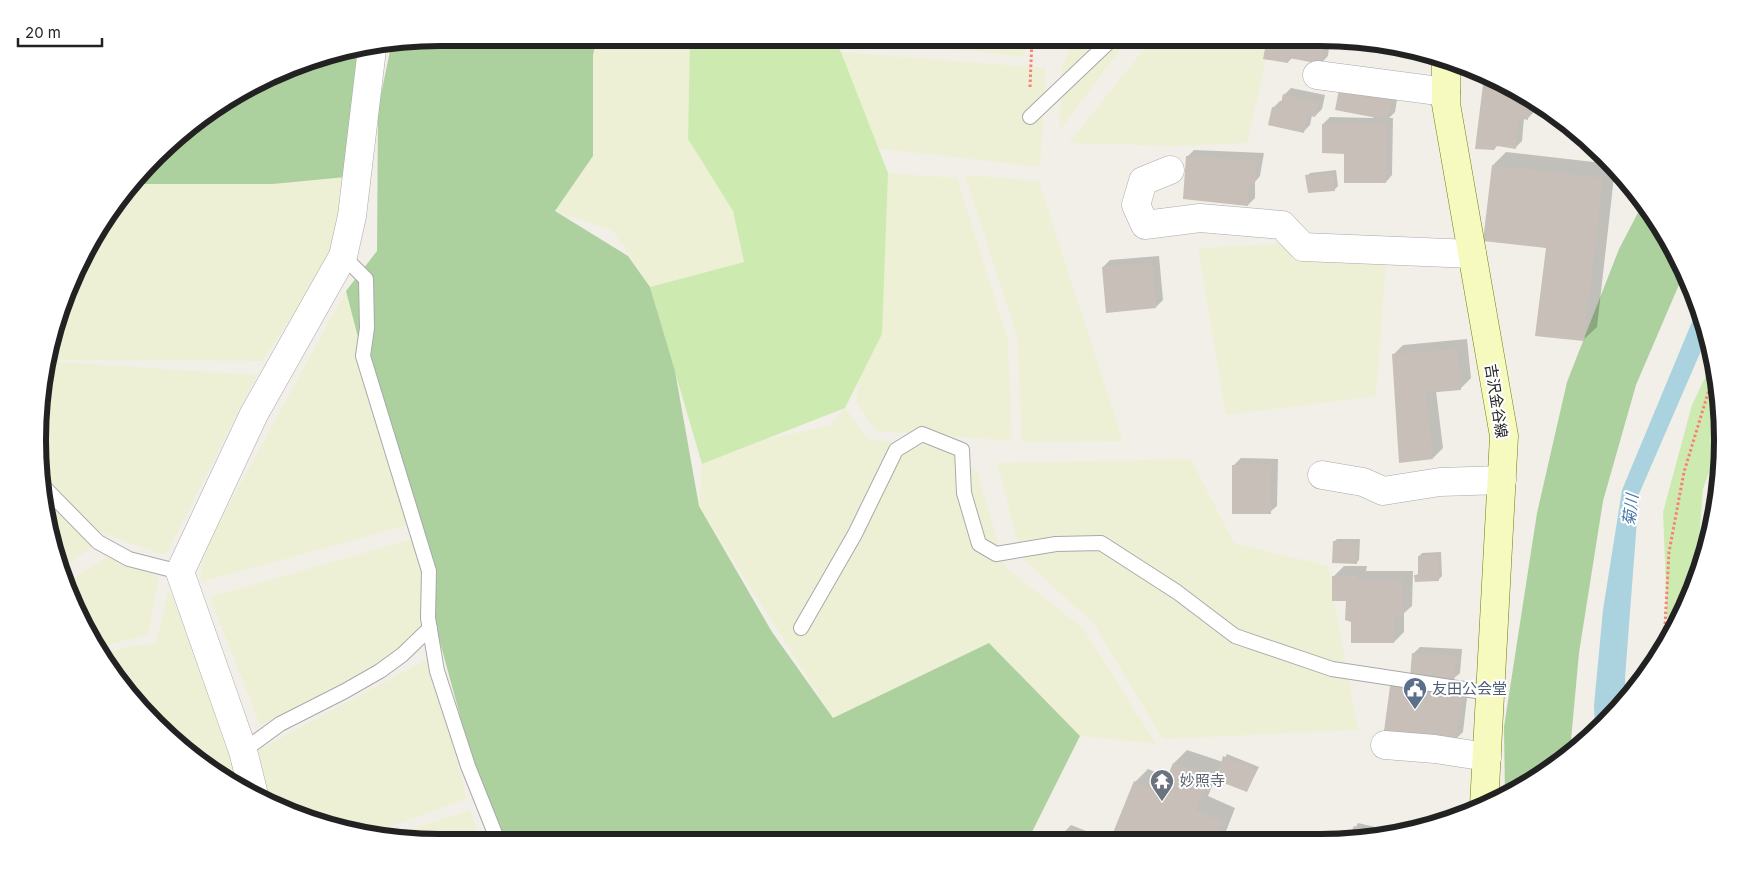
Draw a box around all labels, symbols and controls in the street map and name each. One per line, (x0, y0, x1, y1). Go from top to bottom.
scale bar (18, 15, 101, 47)
text: 20 m (25, 23, 61, 42)
street label: 吉沢金谷線 (1481, 362, 1512, 439)
water label: 菊川 (1618, 491, 1642, 527)
public building icon: 友田公会堂 (1402, 676, 1428, 710)
place label: 友田公会堂 (1432, 679, 1507, 698)
temple icon: 妙照寺 (1149, 768, 1175, 802)
place label: 妙照寺 (1180, 771, 1225, 790)

